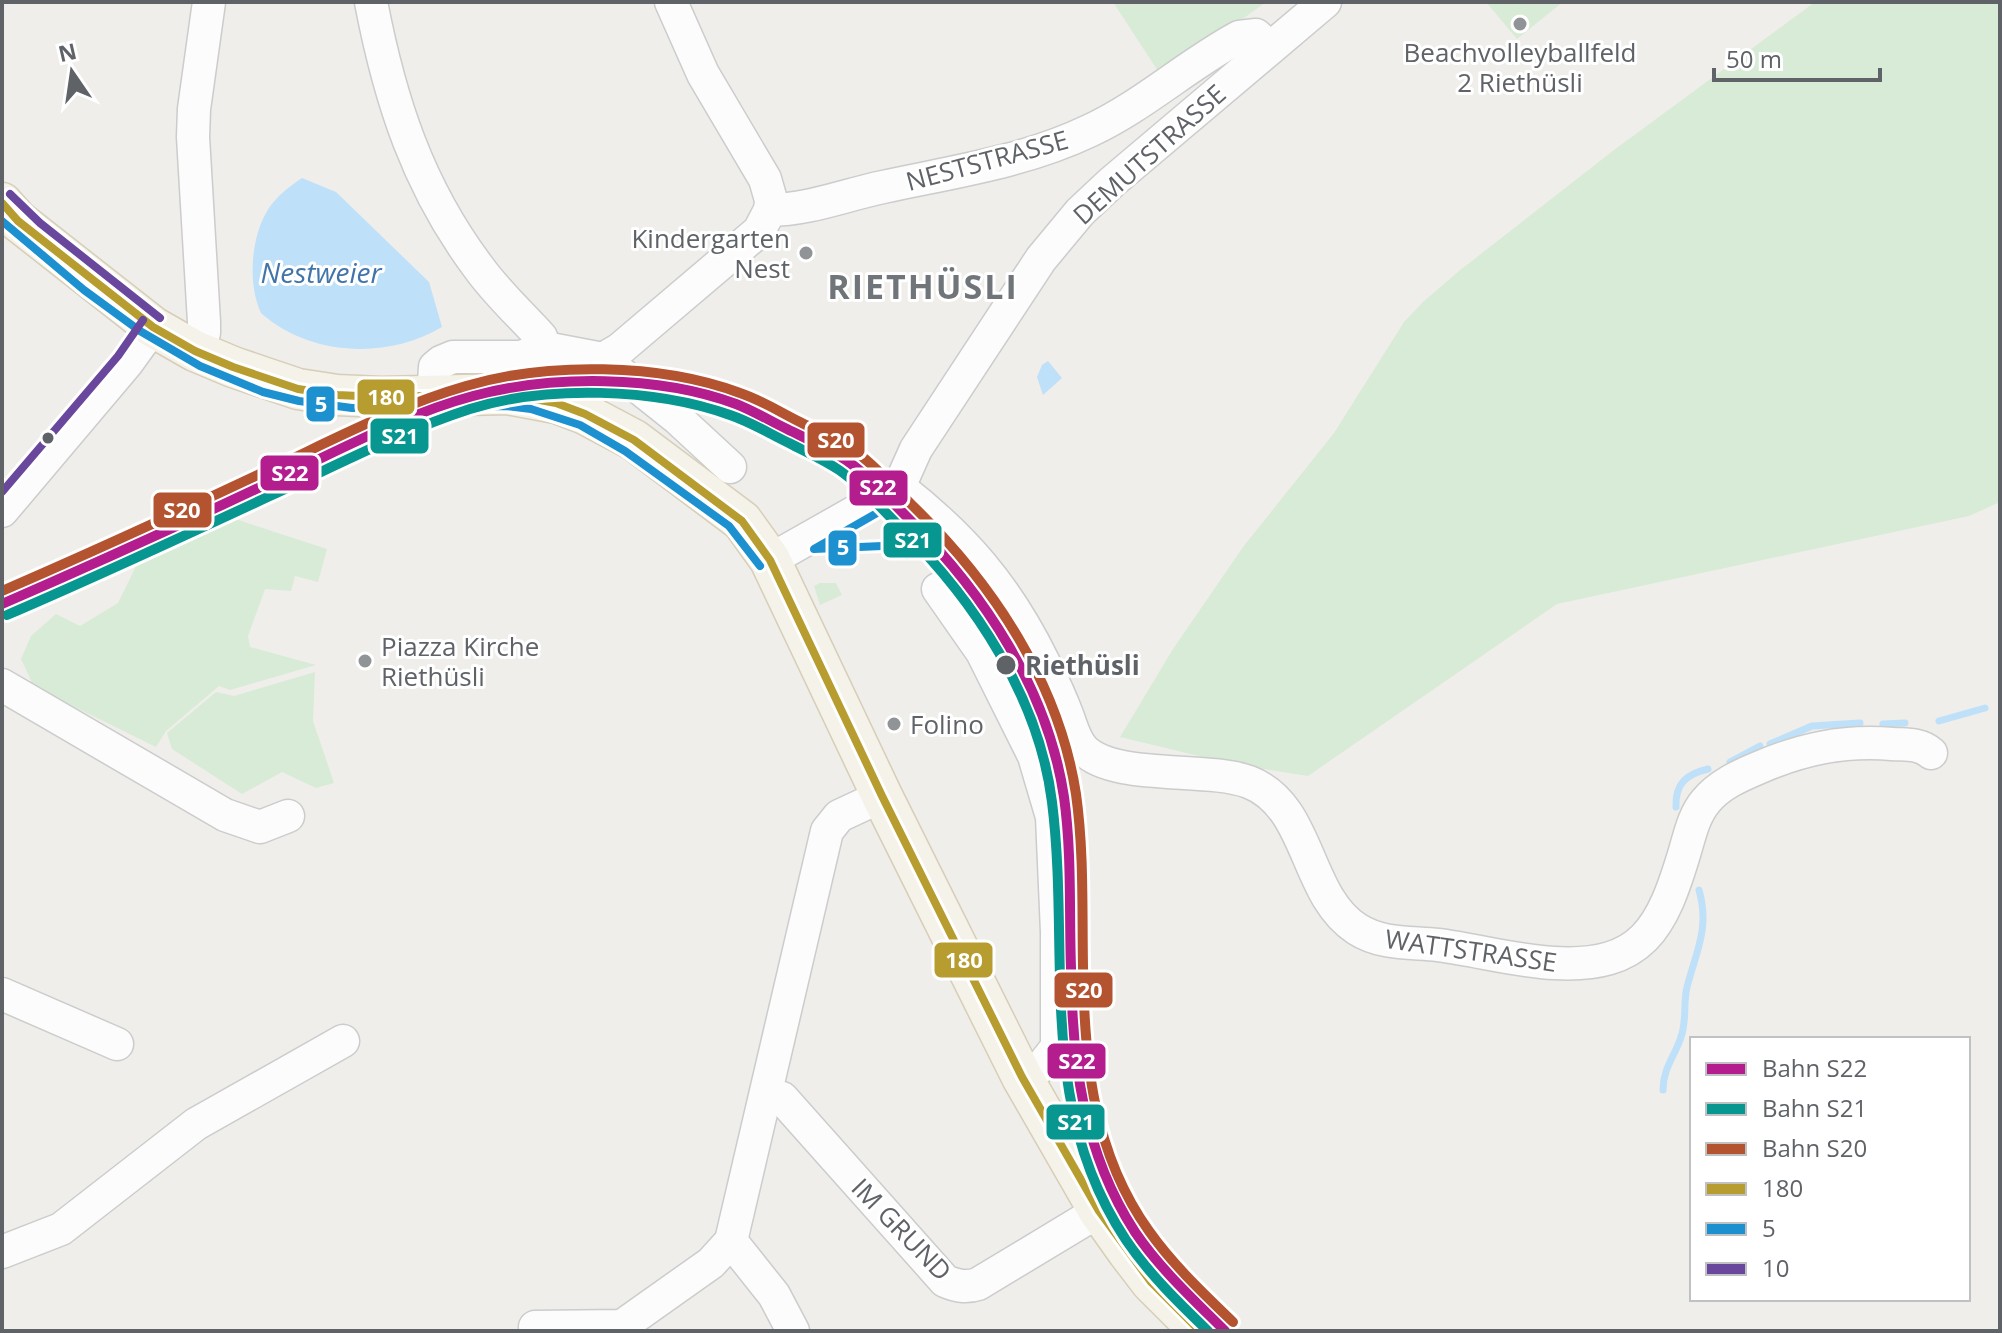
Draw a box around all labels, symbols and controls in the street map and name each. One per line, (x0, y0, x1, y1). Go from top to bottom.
marker: Beachvolleyballfeld 2 Riethüsli (1511, 15, 1529, 33)
north arrow (32, 32, 112, 112)
scale bar (1714, 32, 1880, 82)
place label: Beachvolleyballfeld 2 Riethüsli (1404, 34, 1636, 100)
text: N (55, 35, 79, 68)
text: 50 m (1726, 42, 1782, 75)
street label: DEMUTSTRASSE (1065, 76, 1233, 232)
street label: NESTSTRASSE (902, 121, 1072, 199)
place label: Kindergarten Nest (631, 220, 790, 286)
marker: Kindergarten Nest (797, 244, 815, 262)
water label: Nestweier (261, 253, 382, 291)
district label: RIETHÜSLI (827, 263, 1019, 309)
line badge: 180 (356, 378, 416, 416)
text: 180 (367, 381, 405, 411)
line badge: 5 (305, 385, 336, 423)
text: 5 (315, 388, 327, 418)
line badge: S21 (369, 417, 430, 455)
text: S21 (381, 420, 419, 450)
line badge: S20 (806, 421, 866, 459)
text: S20 (817, 424, 855, 454)
unlabelled marker (40, 430, 56, 446)
line badge: S22 (259, 454, 320, 492)
text: S22 (271, 457, 309, 487)
line badge: S22 (848, 469, 909, 507)
text: S22 (859, 471, 897, 501)
line badge: S20 (152, 491, 213, 529)
text: S20 (163, 494, 201, 524)
line badge: S21 (882, 521, 943, 559)
text: S21 (894, 524, 932, 554)
line badge: 5 (827, 529, 858, 567)
text: 5 (837, 531, 849, 561)
place label: Piazza Kirche Riethüsli (381, 628, 539, 694)
place label: Riethüsli (1025, 647, 1140, 683)
marker: Piazza Kirche Riethüsli (356, 652, 374, 670)
marker: Riethüsli (994, 653, 1018, 677)
place label: Folino (910, 706, 984, 742)
marker: Folino (885, 715, 903, 733)
street label: WATTSTRASSE (1383, 920, 1559, 980)
line badge: 180 (933, 941, 994, 979)
text: 180 (945, 944, 983, 974)
line badge: S20 (1053, 971, 1114, 1009)
text: S20 (1065, 974, 1103, 1004)
legend (1690, 1037, 1970, 1301)
line badge: S22 (1046, 1042, 1107, 1080)
text: S22 (1058, 1045, 1096, 1075)
text: Bahn S22 (1762, 1051, 1867, 1084)
text: Bahn S21 (1762, 1091, 1867, 1124)
line badge: S21 (1045, 1103, 1106, 1141)
text: S21 (1057, 1106, 1095, 1136)
text: Bahn S20 (1762, 1131, 1867, 1164)
street label: IM GRUND (844, 1170, 960, 1288)
text: 180 (1762, 1171, 1803, 1204)
text: 5 (1762, 1211, 1776, 1244)
text: 10 (1762, 1251, 1789, 1284)

